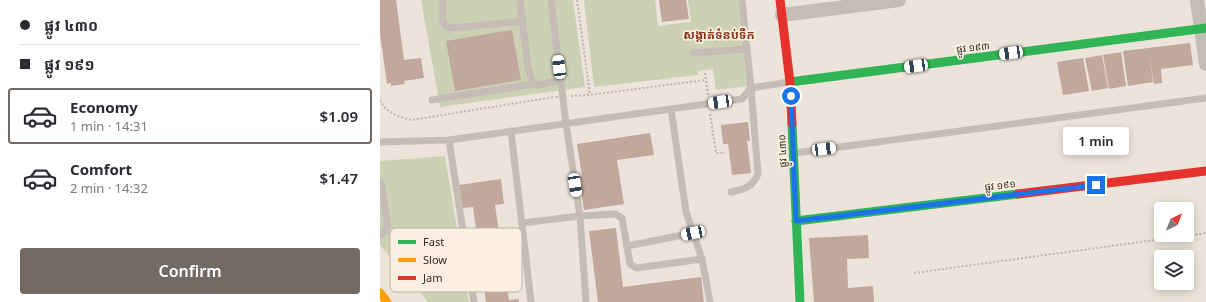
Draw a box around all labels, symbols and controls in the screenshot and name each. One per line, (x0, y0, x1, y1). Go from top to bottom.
text: ផ្លូវ ៤៣០ (44, 15, 98, 35)
district label: សង្កាត់ទំនប់ទឹក (683, 26, 755, 43)
street label: ផ្លូវ ១៩៣ (956, 38, 991, 59)
car (998, 45, 1024, 61)
text: ផ្លូវ ១៩១ (44, 54, 94, 74)
car (552, 54, 566, 80)
car (903, 58, 929, 74)
route start (782, 87, 800, 105)
car (707, 94, 733, 110)
text: Economy (70, 97, 138, 117)
icon: car (22, 98, 58, 134)
text: $1.09 (320, 106, 358, 126)
text: 1 min · 14:31 (70, 117, 148, 135)
callout: 1 min (1063, 127, 1129, 155)
text: 1 min (1078, 132, 1114, 150)
street label: ផ្លូវ ៤៣០ (774, 134, 793, 168)
car (811, 142, 837, 156)
text: Comfort (70, 159, 132, 179)
icon: car (22, 160, 58, 196)
text: $1.47 (320, 168, 358, 188)
car (567, 172, 583, 198)
street label: ផ្លូវ ១៩១ (984, 176, 1017, 197)
route end (1087, 176, 1105, 194)
text: 2 min · 14:32 (70, 179, 148, 197)
north arrow (1154, 202, 1194, 242)
map controls (1154, 202, 1194, 290)
car (680, 225, 706, 241)
legend (390, 228, 522, 292)
text: Fast (423, 234, 444, 249)
button: Confirm (20, 248, 360, 294)
button: layers (1154, 250, 1194, 290)
text: Slow (423, 252, 447, 267)
text: Jam (422, 270, 442, 285)

